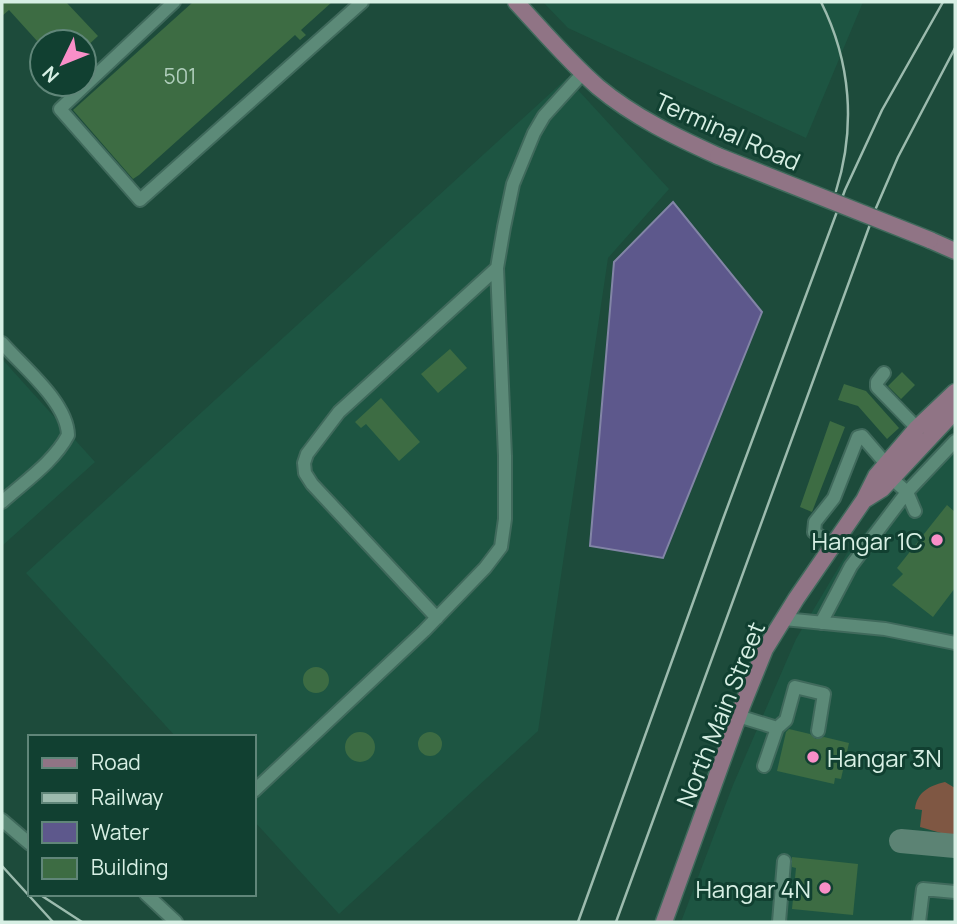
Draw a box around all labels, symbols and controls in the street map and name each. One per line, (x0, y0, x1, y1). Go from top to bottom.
north arrow (28, 28, 98, 98)
text: N (36, 61, 65, 88)
house number: 501 (163, 62, 197, 90)
street label: Terminal Road (650, 84, 806, 178)
place label: Hangar 1C (811, 524, 923, 557)
marker: Hangar 1C (929, 532, 945, 548)
street label: North Main Street (668, 617, 772, 811)
legend (28, 735, 256, 896)
place label: Hangar 3N (827, 741, 942, 774)
text: Road (91, 748, 141, 776)
marker: Hangar 3N (805, 749, 821, 765)
text: Railway (91, 783, 163, 811)
text: Water (91, 818, 150, 846)
text: Building (91, 853, 168, 881)
place label: Hangar 4N (695, 872, 811, 905)
marker: Hangar 4N (817, 880, 833, 896)

